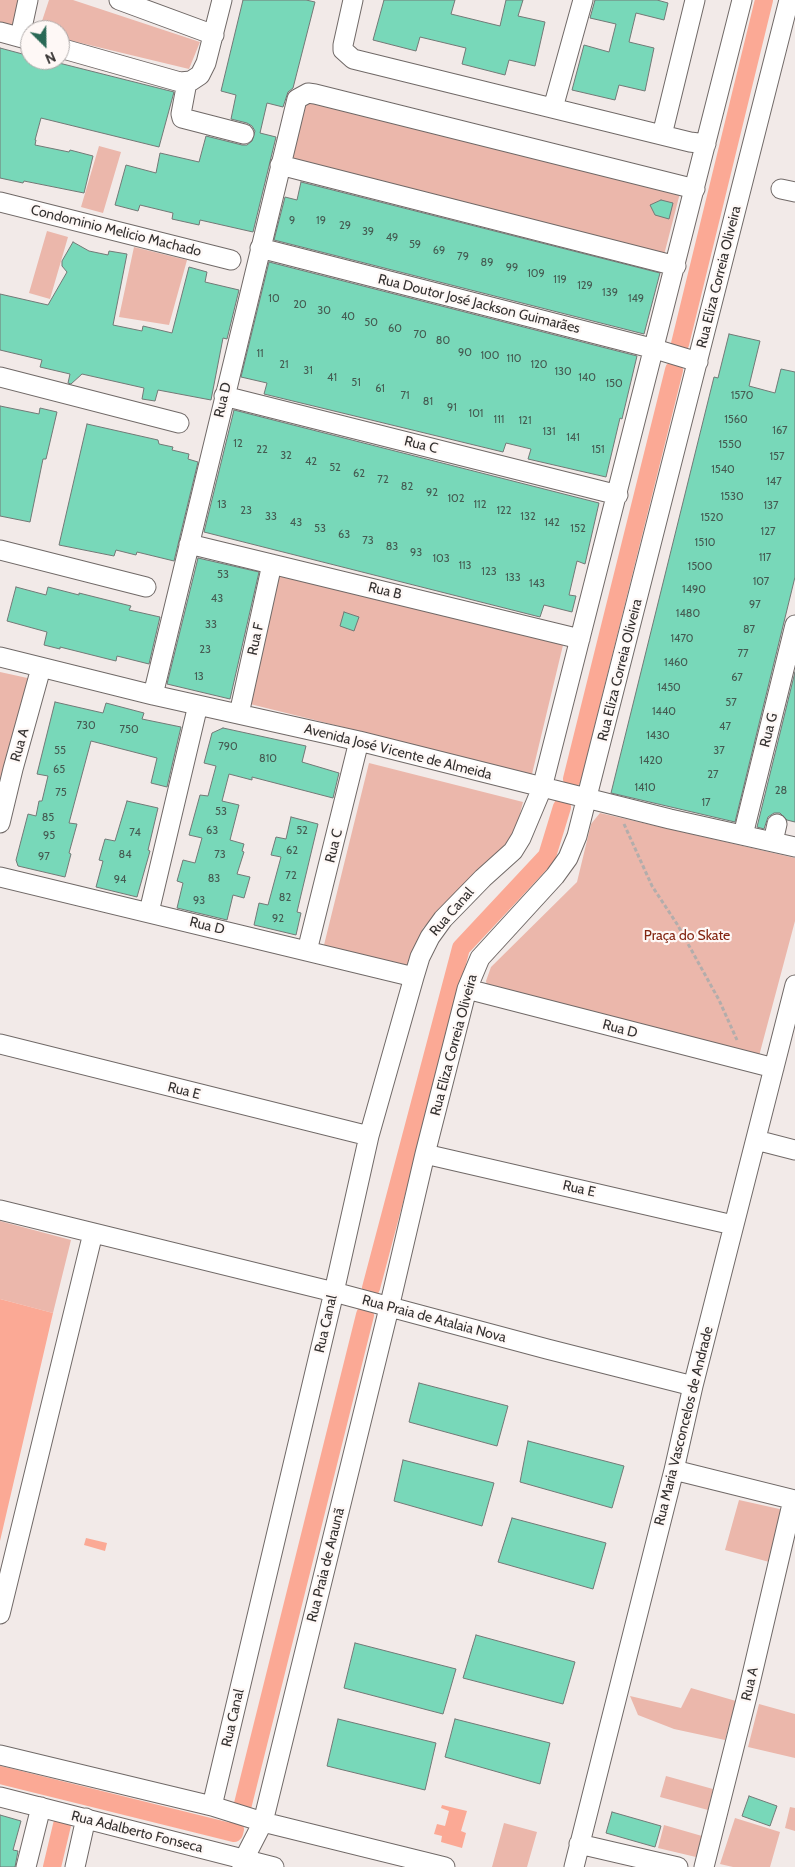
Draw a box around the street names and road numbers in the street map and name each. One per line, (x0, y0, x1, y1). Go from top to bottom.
street label: Condominio Melicio Machado (29, 202, 203, 260)
street label: Rua Eliza Correia Oliveira (693, 204, 745, 350)
street label: Rua Doutor José Jackson Guimarães (376, 271, 582, 337)
street label: Rua D (211, 381, 235, 419)
street label: Rua C (402, 433, 440, 457)
street label: Rua B (367, 579, 403, 603)
street label: Rua Eliza Correia Oliveira (594, 597, 646, 743)
street label: Rua F (244, 621, 268, 657)
street label: Rua G (757, 711, 781, 749)
street label: Avenida José Vicente de Almeida (302, 721, 494, 783)
street label: Rua A (7, 726, 33, 764)
street label: Rua C (322, 827, 346, 865)
street label: Rua Canal (426, 884, 478, 940)
street label: Rua D (188, 914, 226, 938)
street label: Rua Eliza Correia Oliveira (427, 972, 481, 1118)
street label: Rua D (601, 1016, 639, 1042)
street label: Rua E (166, 1079, 202, 1103)
street label: Rua E (561, 1177, 597, 1201)
street label: Rua Praia de Atalaia Nova (360, 1292, 508, 1346)
street label: Rua Canal (311, 1294, 341, 1354)
street label: Rua Maria Vasconcelos de Andrade (651, 1325, 717, 1527)
street label: Rua Praia de Araunã (304, 1506, 348, 1624)
street label: Rua A (738, 1665, 762, 1703)
street label: Rua Canal (218, 1688, 248, 1748)
street label: Rua Adalberto Fonseca (70, 1808, 204, 1856)

